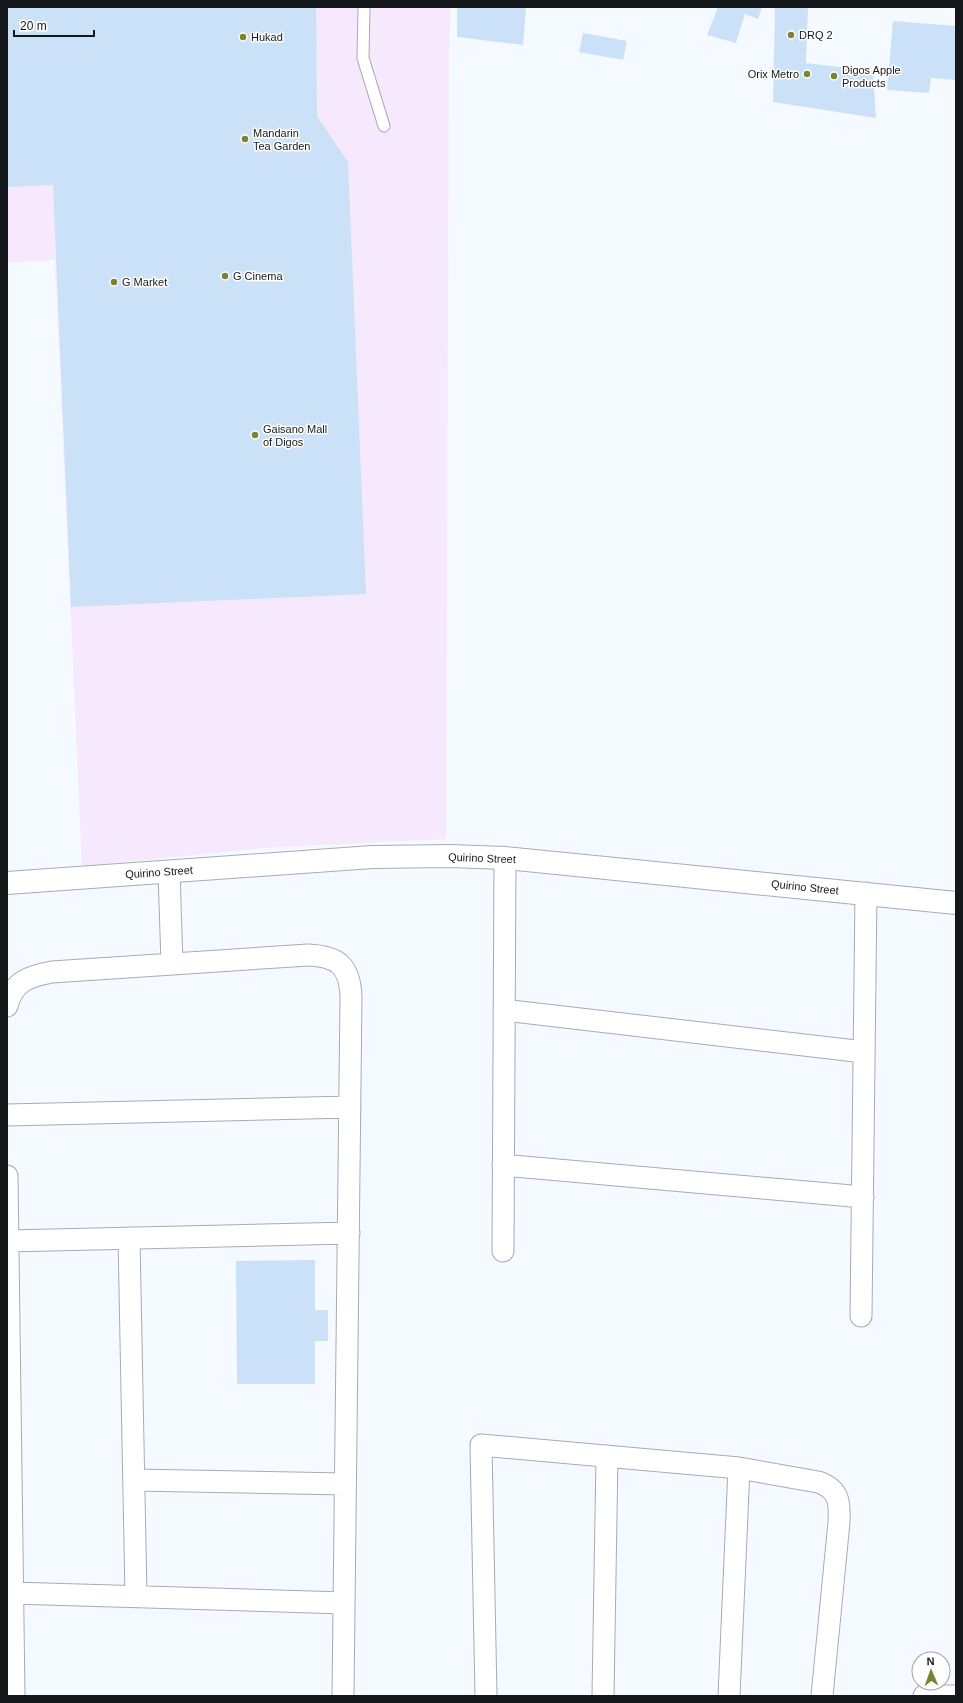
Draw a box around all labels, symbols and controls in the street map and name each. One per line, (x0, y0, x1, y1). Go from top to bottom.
scale bar (14, 12, 94, 38)
text: 20 m (20, 19, 47, 33)
place label: DRQ 2 (799, 29, 833, 41)
marker: DRQ 2 (786, 30, 796, 40)
place label: Hukad (251, 31, 283, 43)
marker: Hukad (238, 32, 248, 42)
place label: Digos Apple Products (842, 64, 901, 89)
place label: Orix Metro (748, 68, 799, 80)
marker: Orix Metro (802, 69, 812, 79)
marker: Digos Apple Products (829, 71, 839, 81)
place label: Mandarin Tea Garden (253, 127, 310, 152)
marker: Mandarin Tea Garden (240, 134, 250, 144)
place label: G Cinema (233, 270, 283, 282)
marker: G Cinema (220, 271, 230, 281)
place label: G Market (122, 276, 167, 288)
marker: G Market (109, 277, 119, 287)
place label: Gaisano Mall of Digos (263, 423, 327, 448)
marker: Gaisano Mall of Digos (250, 430, 260, 440)
street label: Quirino Street (448, 851, 516, 865)
street label: Quirino Street (125, 864, 193, 880)
street label: Quirino Street (771, 877, 839, 897)
north arrow (911, 1651, 951, 1691)
text: N (926, 1655, 935, 1667)

